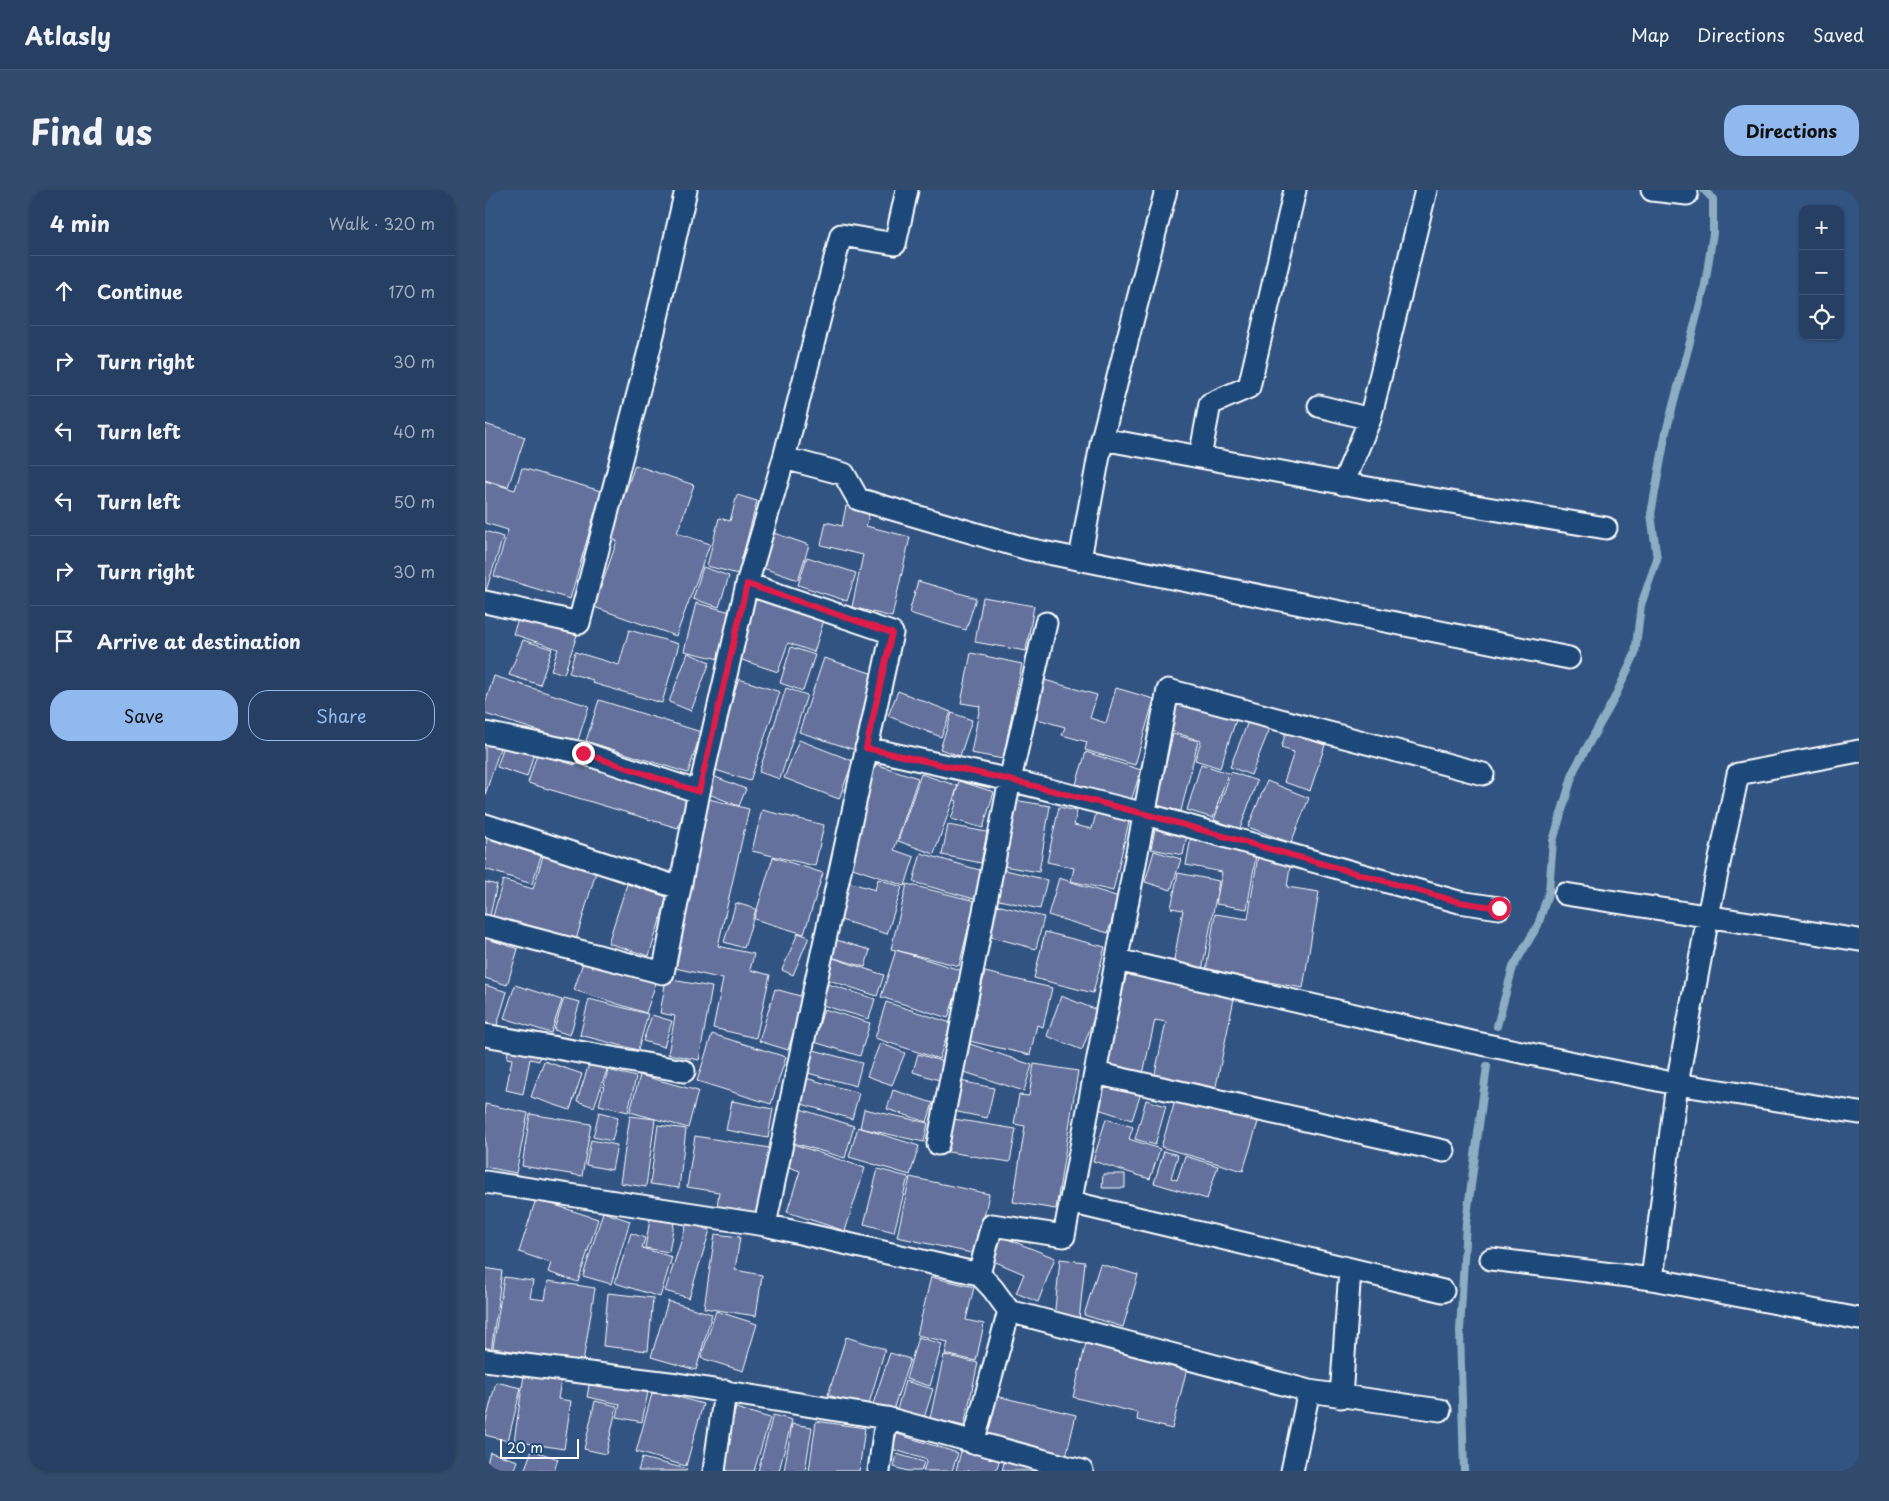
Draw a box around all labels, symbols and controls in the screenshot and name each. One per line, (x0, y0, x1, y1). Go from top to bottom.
text: Atlasly (25, 17, 111, 53)
text: Map (1631, 21, 1669, 48)
text: Directions (1697, 21, 1785, 48)
text: Saved (1813, 21, 1864, 48)
text: Find us (30, 104, 152, 157)
button: Directions (1724, 105, 1859, 156)
map controls (1799, 205, 1844, 340)
button: + (1799, 205, 1844, 250)
text: 4 min (50, 207, 110, 239)
text: Walk · 320 m (329, 211, 435, 235)
button: − (1799, 250, 1844, 295)
icon: ahead (50, 277, 78, 305)
text: Continue (97, 277, 183, 305)
text: 170 m (389, 279, 435, 303)
button: locate (1799, 295, 1844, 340)
icon: right (50, 347, 78, 375)
text: Turn right (97, 347, 195, 375)
text: 30 m (393, 349, 435, 373)
icon: left (50, 417, 78, 445)
text: Turn left (97, 417, 181, 445)
text: 40 m (393, 419, 435, 443)
icon: left (50, 487, 78, 515)
text: Turn left (97, 487, 181, 515)
text: 50 m (394, 489, 435, 513)
icon: right (50, 557, 78, 585)
text: Turn right (97, 557, 195, 585)
text: 30 m (393, 559, 435, 583)
icon: arrive (50, 627, 78, 655)
text: Arrive at destination (97, 627, 301, 655)
button: Save (50, 690, 238, 741)
button: Share (248, 690, 435, 741)
route end (572, 742, 595, 765)
route start (1488, 897, 1511, 920)
scale bar (500, 1436, 579, 1459)
text: 20 m (507, 1437, 543, 1458)

